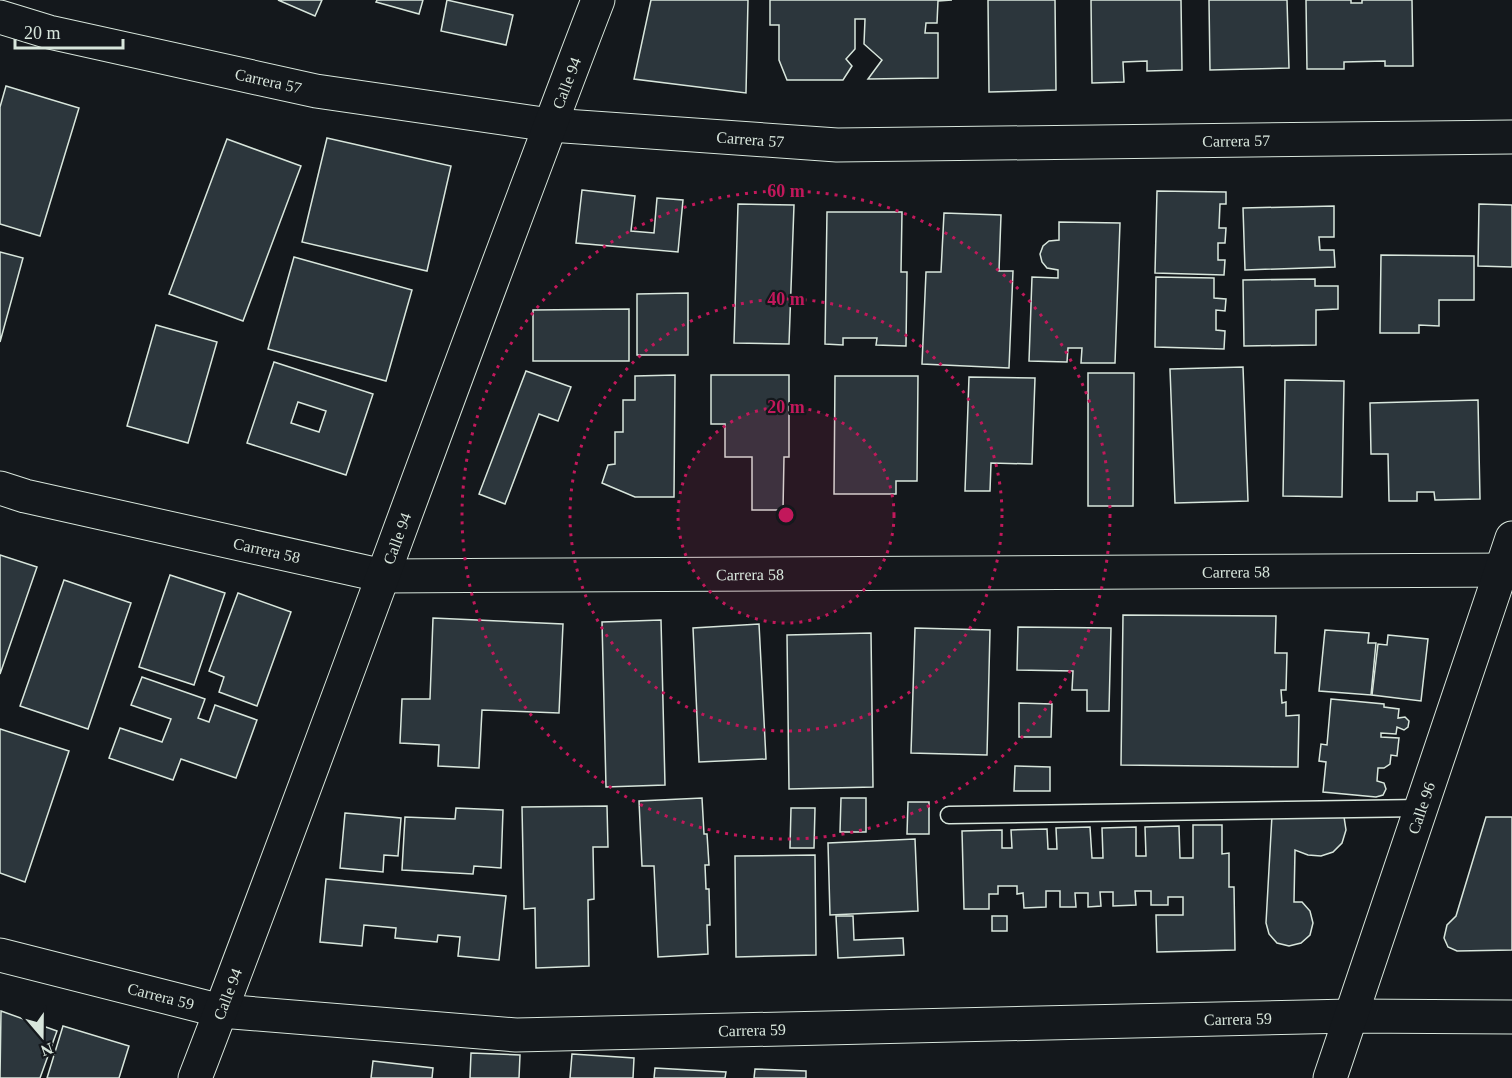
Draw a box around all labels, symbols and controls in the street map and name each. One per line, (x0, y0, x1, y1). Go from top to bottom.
scale bar (15, 12, 123, 50)
text: 20 m (24, 23, 61, 43)
street label: Calle 94 (549, 55, 584, 111)
street label: Carrera 57 (233, 65, 303, 97)
street label: Carrera 57 (716, 129, 785, 150)
street label: Carrera 57 (1202, 132, 1270, 150)
text: 60 m (767, 181, 805, 201)
text: 40 m (767, 289, 805, 309)
text: 20 m (767, 397, 805, 417)
centre of rings (776, 505, 796, 525)
street label: Calle 94 (380, 510, 414, 567)
street label: Carrera 58 (232, 535, 302, 566)
street label: Carrera 58 (1202, 563, 1270, 581)
street label: Carrera 58 (716, 566, 784, 583)
street label: Calle 96 (1405, 780, 1438, 836)
street label: Calle 94 (210, 966, 245, 1022)
street label: Carrera 59 (126, 980, 196, 1013)
north arrow (12, 1006, 72, 1066)
street label: Carrera 59 (1204, 1010, 1272, 1028)
street label: Carrera 59 (718, 1021, 786, 1039)
text: N (38, 1040, 55, 1060)

